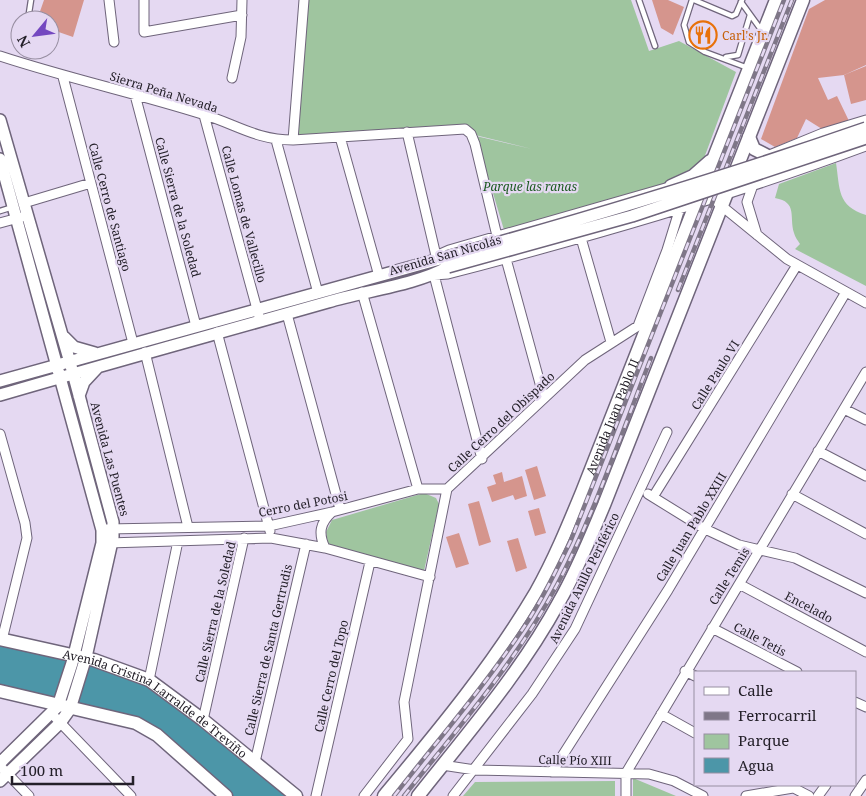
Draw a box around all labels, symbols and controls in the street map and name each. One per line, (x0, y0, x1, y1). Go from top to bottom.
north arrow (10, 10, 60, 60)
restaurant icon: Carl's Jr. (688, 20, 718, 50)
place label: Carl's Jr. (722, 27, 768, 44)
text: N (12, 32, 34, 51)
street label: Sierra Peña Nevada (108, 67, 220, 117)
street label: Calle Sierra de la Soledad (151, 135, 205, 280)
street label: Calle Cerro de Santiago (85, 141, 135, 273)
street label: Calle Lomas de Vallecillo (218, 144, 270, 284)
park label: Parque las ranas (482, 178, 577, 195)
street label: Avenida San Nicolás (387, 231, 503, 279)
street label: Calle Paulo VI (687, 337, 743, 413)
street label: Avenida Juan Pablo II (581, 356, 642, 477)
street label: Calle Cerro del Obispado (444, 368, 558, 476)
street label: Avenida Las Puentes (87, 400, 133, 518)
street label: Calle Juan Pablo XXIII (652, 469, 730, 585)
street label: Cerro del Potosi (257, 487, 349, 521)
street label: Avenida Anillo Periférico (545, 510, 623, 646)
street label: Calle Sierra de la Soledad (190, 539, 240, 684)
street label: Calle Temis (705, 544, 753, 608)
street label: Calle Sierra de Santa Gertrudis (240, 563, 296, 737)
street label: Encelado (782, 587, 836, 627)
street label: Calle Cerro del Topo (310, 618, 352, 734)
street label: Calle Tetis (731, 618, 789, 660)
street label: Avenida Cristina Larralde de Treviño (61, 645, 251, 762)
legend (694, 671, 856, 786)
text: Calle (738, 680, 773, 700)
text: Ferrocarril (738, 705, 817, 725)
text: Parque (738, 730, 789, 750)
street label: Calle Pío XIII (538, 751, 612, 769)
scale bar (12, 754, 134, 786)
text: Agua (738, 755, 774, 775)
text: 100 m (20, 760, 63, 780)

